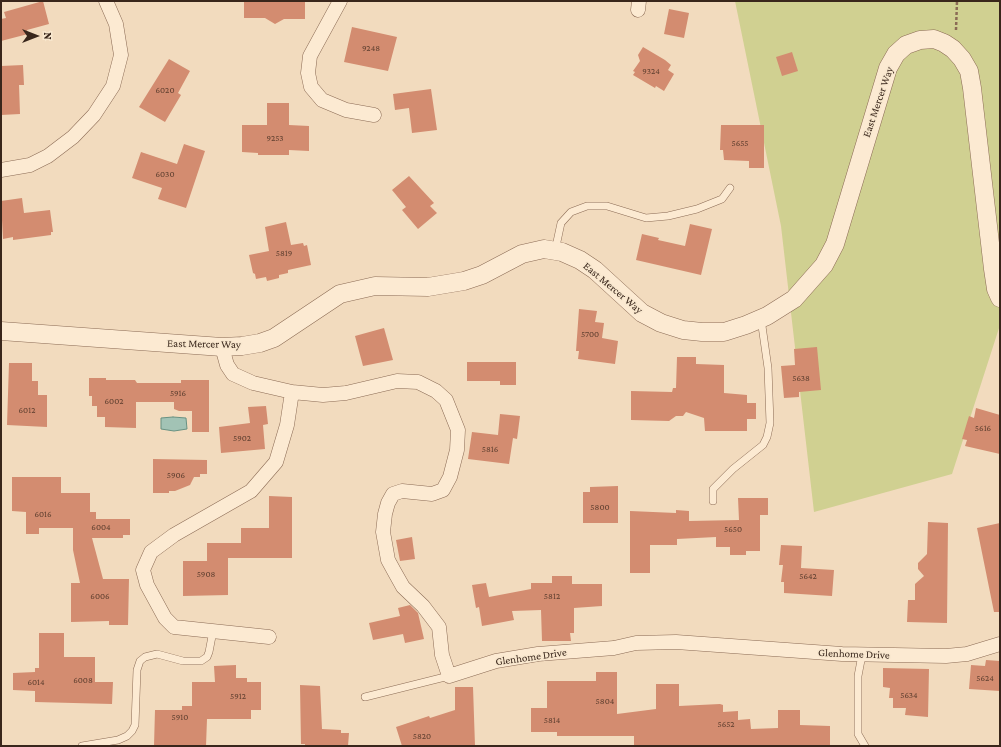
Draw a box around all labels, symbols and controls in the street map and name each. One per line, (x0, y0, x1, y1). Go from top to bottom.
north arrow (16, 16, 56, 56)
text: N (42, 32, 54, 40)
house number: 9248 (362, 43, 380, 53)
street label: East Mercer Way (860, 65, 896, 139)
house number: 9324 (642, 66, 660, 76)
house number: 6020 (156, 85, 174, 95)
house number: 9253 (266, 133, 284, 143)
house number: 5655 (731, 138, 749, 148)
house number: 6030 (156, 169, 174, 179)
house number: 5819 (276, 248, 292, 258)
street label: East Mercer Way (581, 259, 645, 317)
house number: 5700 (581, 329, 599, 339)
street label: East Mercer Way (167, 337, 241, 351)
house number: 5638 (792, 373, 810, 383)
house number: 5916 (170, 388, 186, 398)
house number: 6002 (105, 396, 123, 406)
house number: 6012 (19, 405, 35, 415)
house number: 5616 (975, 423, 991, 433)
house number: 5902 (233, 433, 251, 443)
house number: 5816 (482, 444, 498, 454)
house number: 5906 (167, 470, 185, 480)
house number: 5800 (590, 502, 610, 512)
house number: 6016 (34, 509, 52, 519)
house number: 6004 (91, 522, 111, 532)
house number: 5650 (724, 524, 742, 534)
house number: 5908 (197, 569, 215, 579)
house number: 5642 (799, 571, 817, 581)
house number: 6006 (90, 591, 110, 601)
house number: 5812 (544, 591, 560, 601)
street label: Glenhome Drive (495, 645, 567, 669)
street label: Glenhome Drive (818, 646, 890, 662)
house number: 5624 (976, 673, 994, 683)
house number: 6008 (73, 675, 93, 685)
house number: 6014 (27, 677, 45, 687)
house number: 5634 (900, 690, 918, 700)
house number: 5912 (230, 691, 246, 701)
house number: 5804 (596, 696, 614, 706)
house number: 5910 (172, 712, 188, 722)
house number: 5814 (544, 715, 560, 725)
house number: 5652 (718, 719, 734, 729)
house number: 5820 (413, 731, 431, 741)

